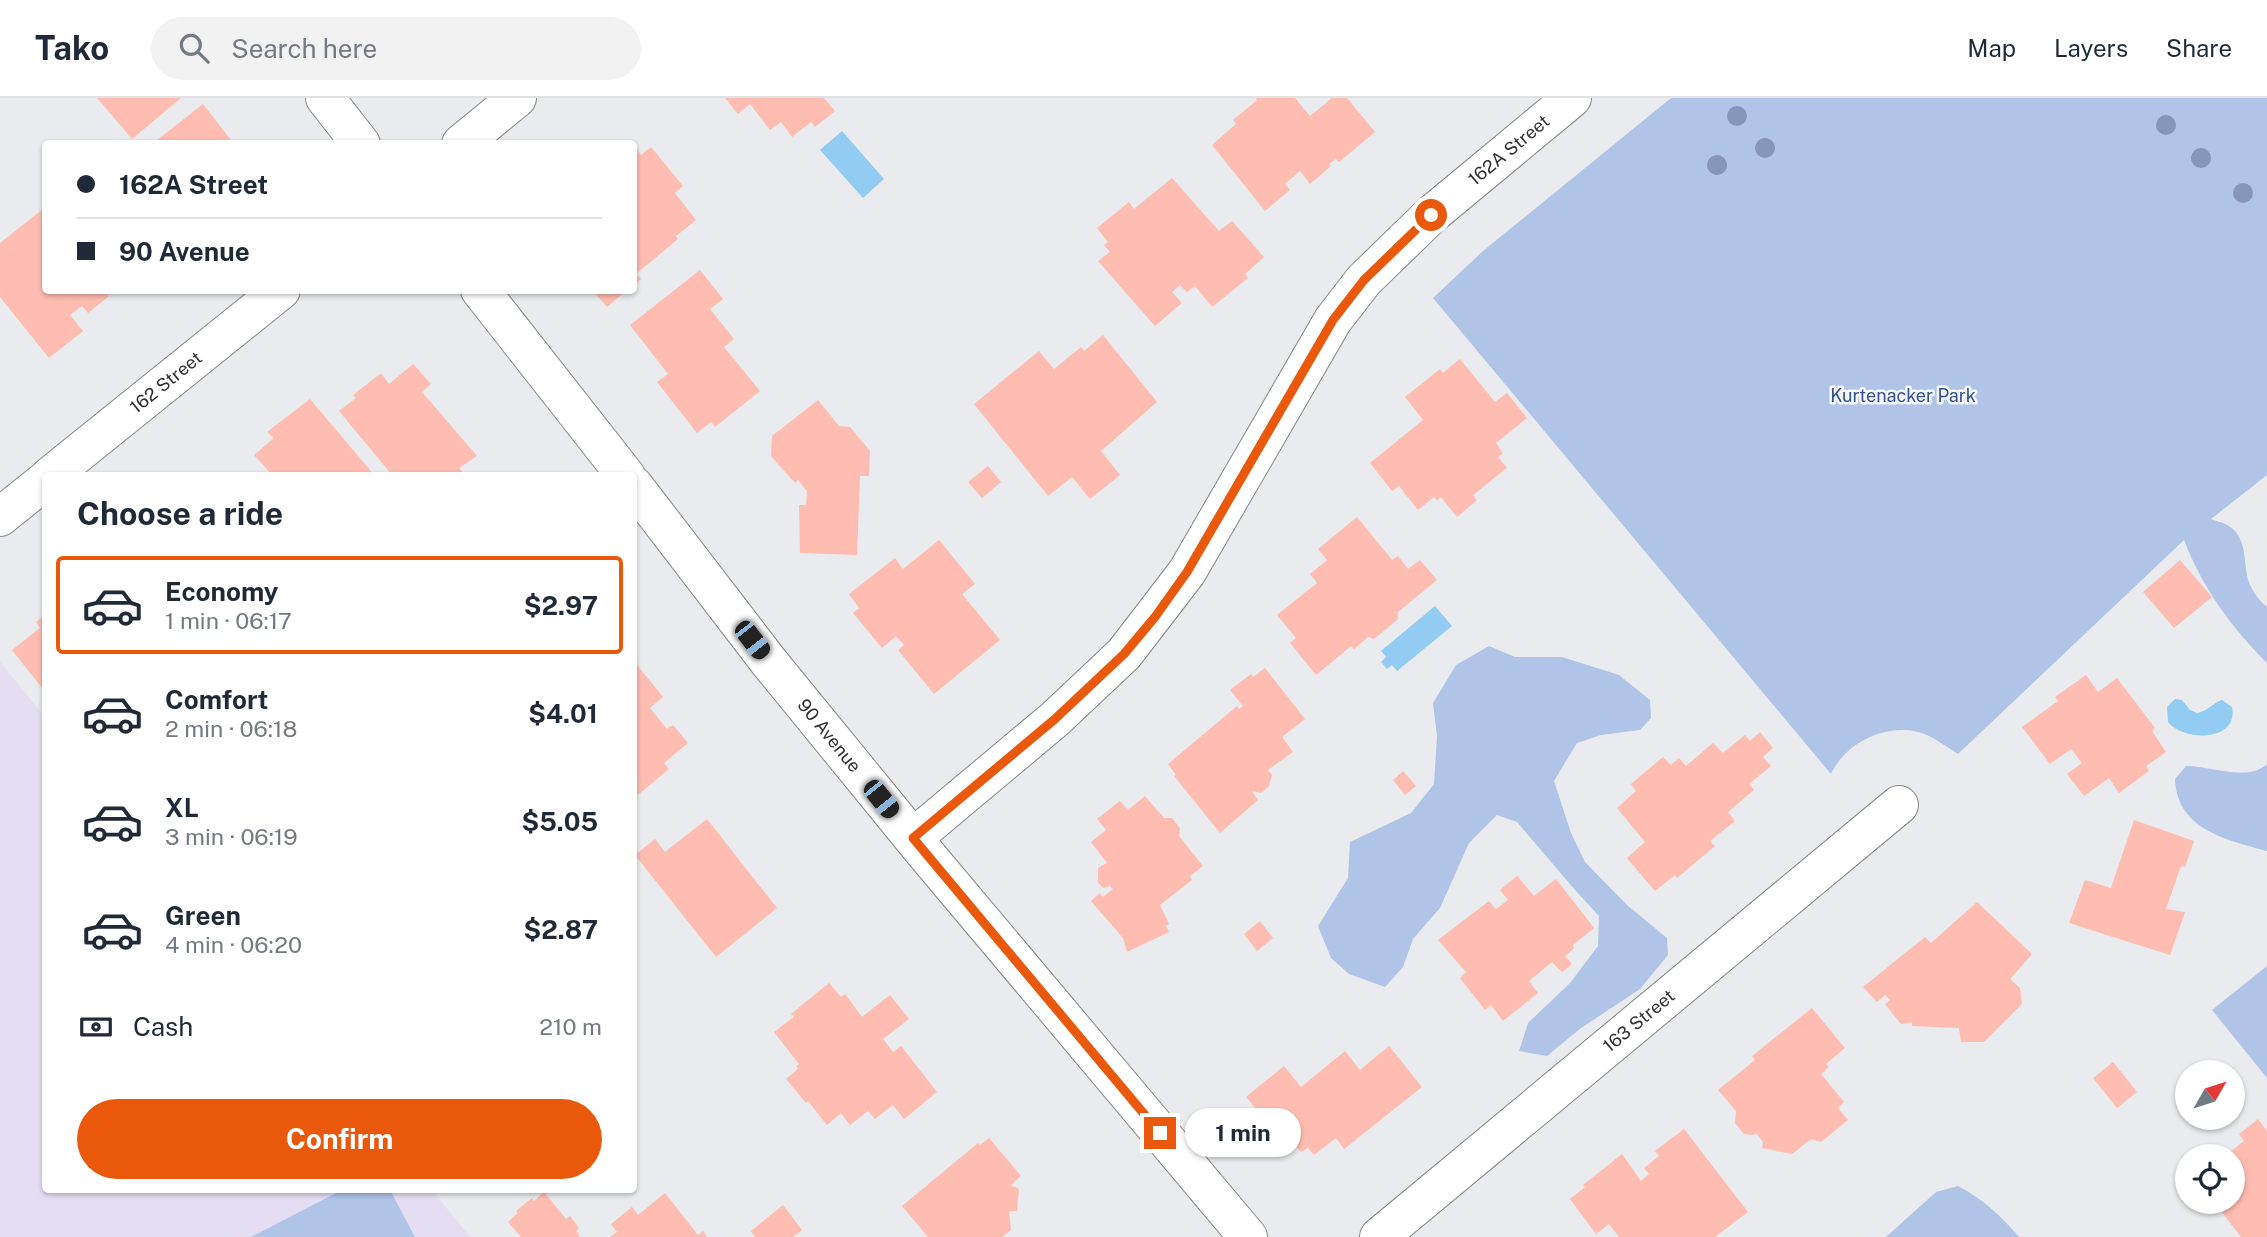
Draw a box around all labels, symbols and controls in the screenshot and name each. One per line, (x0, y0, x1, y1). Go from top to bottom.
search box (151, 17, 641, 80)
text: Tako (35, 29, 109, 67)
icon: search (175, 29, 213, 67)
text: Search here (231, 33, 377, 64)
text: Map (1967, 34, 2016, 62)
text: Layers (2054, 34, 2128, 62)
text: Share (2166, 34, 2232, 62)
street label: 162A Street (1464, 110, 1553, 190)
text: 162A Street (119, 169, 268, 200)
route start (1415, 199, 1447, 231)
text: 90 Avenue (119, 236, 250, 267)
street label: 162 Street (126, 347, 206, 417)
park label: Kurtenacker Park (1830, 385, 1976, 406)
text: Choose a ride (77, 495, 283, 532)
icon: car (81, 574, 144, 637)
text: Economy (165, 576, 278, 607)
text: $2.97 (524, 590, 598, 621)
text: 1 min · 06:17 (165, 607, 292, 634)
car (731, 617, 774, 663)
icon: car (81, 682, 144, 745)
text: Comfort (165, 684, 268, 715)
street label: 90 Avenue (794, 695, 866, 776)
text: $4.01 (528, 698, 598, 729)
text: 2 min · 06:18 (165, 715, 297, 742)
car (860, 776, 903, 822)
icon: car (81, 790, 144, 853)
text: XL (165, 792, 199, 823)
text: $5.05 (521, 806, 598, 837)
text: 3 min · 06:19 (165, 823, 298, 850)
icon: car (81, 898, 144, 961)
text: Green (165, 900, 241, 931)
text: $2.87 (523, 914, 598, 945)
text: 4 min · 06:20 (165, 931, 302, 958)
street label: 163 Street (1599, 985, 1679, 1056)
icon: cash (77, 1008, 115, 1046)
text: Cash (133, 1011, 193, 1042)
text: 210 m (539, 1013, 602, 1040)
north arrow (2175, 1060, 2245, 1130)
map controls (2175, 1060, 2245, 1214)
button: Confirm (77, 1099, 602, 1179)
callout: 1 min (1184, 1108, 1300, 1158)
route end (1144, 1117, 1176, 1149)
text: 1 min (1215, 1119, 1271, 1146)
button: locate (2175, 1144, 2245, 1214)

